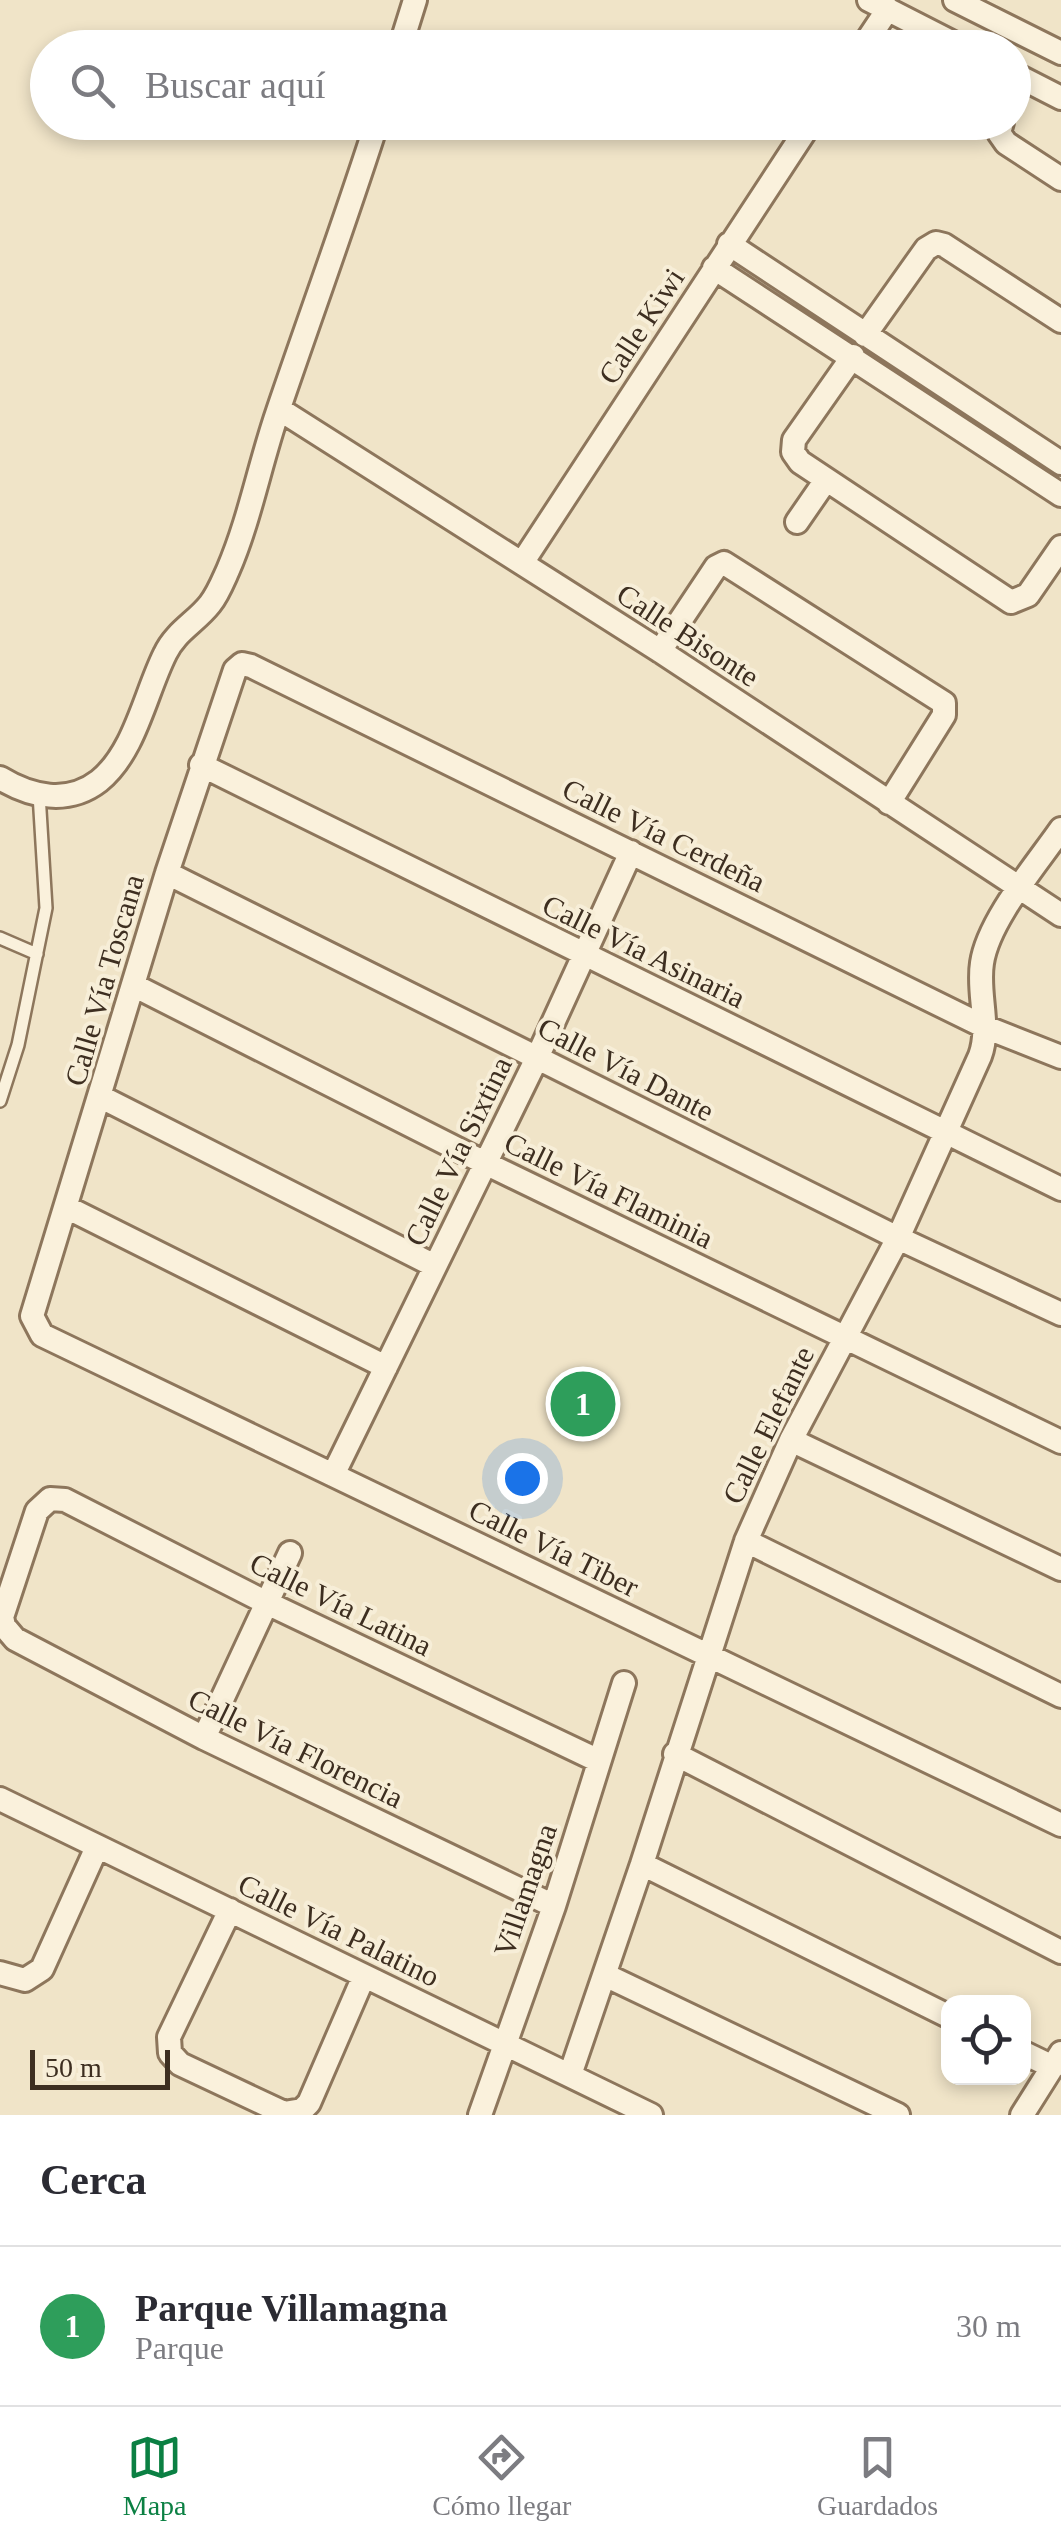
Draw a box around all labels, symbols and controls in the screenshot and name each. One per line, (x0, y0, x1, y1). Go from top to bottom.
search box (30, 30, 1031, 140)
icon: search (65, 58, 120, 113)
text: Buscar aquí (145, 64, 325, 106)
street label: Calle Kiwi (592, 262, 690, 390)
street label: Calle Bisonte (611, 577, 765, 693)
street label: Calle Vía Cerdeña (557, 772, 771, 898)
street label: Calle Vía Toscana (58, 870, 150, 1090)
street label: Calle Vía Asinaria (537, 888, 751, 1014)
street label: Calle Vía Dante (533, 1011, 719, 1127)
street label: Calle Vía Sixtina (398, 1051, 518, 1251)
street label: Calle Vía Flaminia (499, 1125, 719, 1255)
street label: Calle Elefante (716, 1341, 820, 1509)
pin: 1 (550, 1366, 616, 1442)
your location (497, 1453, 548, 1504)
street label: Calle Vía Tiber (464, 1493, 644, 1603)
street label: Calle Vía Latina (245, 1546, 437, 1662)
street label: Calle Vía Florencia (183, 1682, 409, 1814)
street label: Villamagna (487, 1819, 563, 1961)
street label: Calle Vía Palatino (233, 1867, 445, 1993)
map controls (941, 1995, 1031, 2085)
button: locate (941, 1995, 1031, 2085)
scale bar (30, 2045, 170, 2090)
text: 50 m (45, 2052, 102, 2083)
text: Cerca (40, 2157, 147, 2203)
text: Parque Villamagna (135, 2287, 448, 2329)
text: 1 (65, 2308, 81, 2344)
text: 30 m (956, 2308, 1021, 2344)
text: Parque (135, 2330, 224, 2366)
tab: Mapa (123, 2430, 187, 2522)
tab: Cómo llegar (432, 2430, 571, 2522)
tab: Guardados (817, 2430, 938, 2522)

